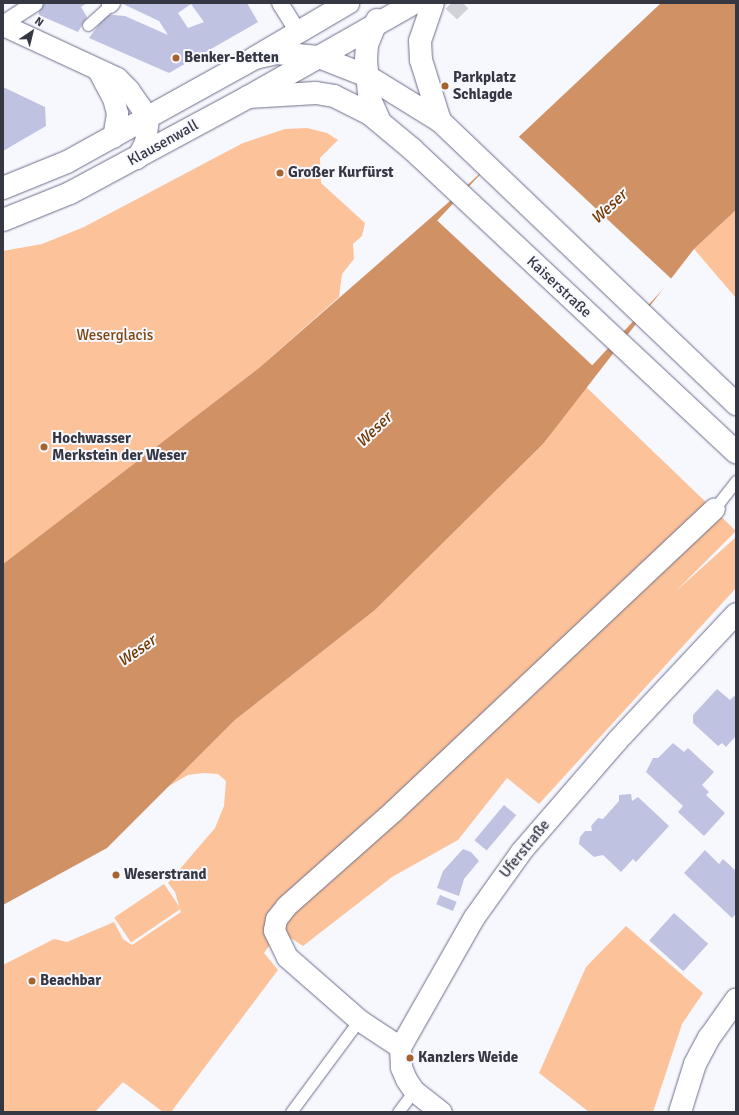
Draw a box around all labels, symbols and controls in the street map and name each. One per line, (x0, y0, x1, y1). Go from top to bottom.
north arrow (12, 12, 52, 52)
text: N (32, 14, 46, 29)
place label: Benker-Betten (184, 49, 279, 67)
marker: Benker-Betten (171, 53, 181, 63)
place label: Parkplatz Schlagde (453, 68, 516, 103)
marker: Parkplatz Schlagde (440, 81, 450, 91)
street label: Klausenwall (124, 116, 202, 170)
place label: Großer Kurfürst (288, 164, 394, 182)
marker: Großer Kurfürst (275, 168, 285, 178)
water label: Weser (587, 186, 631, 228)
street label: Kaiserstraße (523, 252, 595, 322)
park label: Weserglacis (77, 327, 153, 345)
water label: Weser (352, 409, 396, 451)
place label: Hochwasser Merkstein der Weser (52, 429, 187, 464)
marker: Hochwasser Merkstein der Weser (39, 442, 49, 452)
water label: Weser (114, 631, 160, 671)
street label: Uferstraße (496, 816, 554, 882)
place label: Weserstrand (124, 866, 207, 884)
marker: Weserstrand (111, 870, 121, 880)
place label: Beachbar (40, 972, 101, 990)
marker: Beachbar (27, 976, 37, 986)
place label: Kanzlers Weide (418, 1049, 518, 1067)
marker: Kanzlers Weide (405, 1053, 415, 1063)

